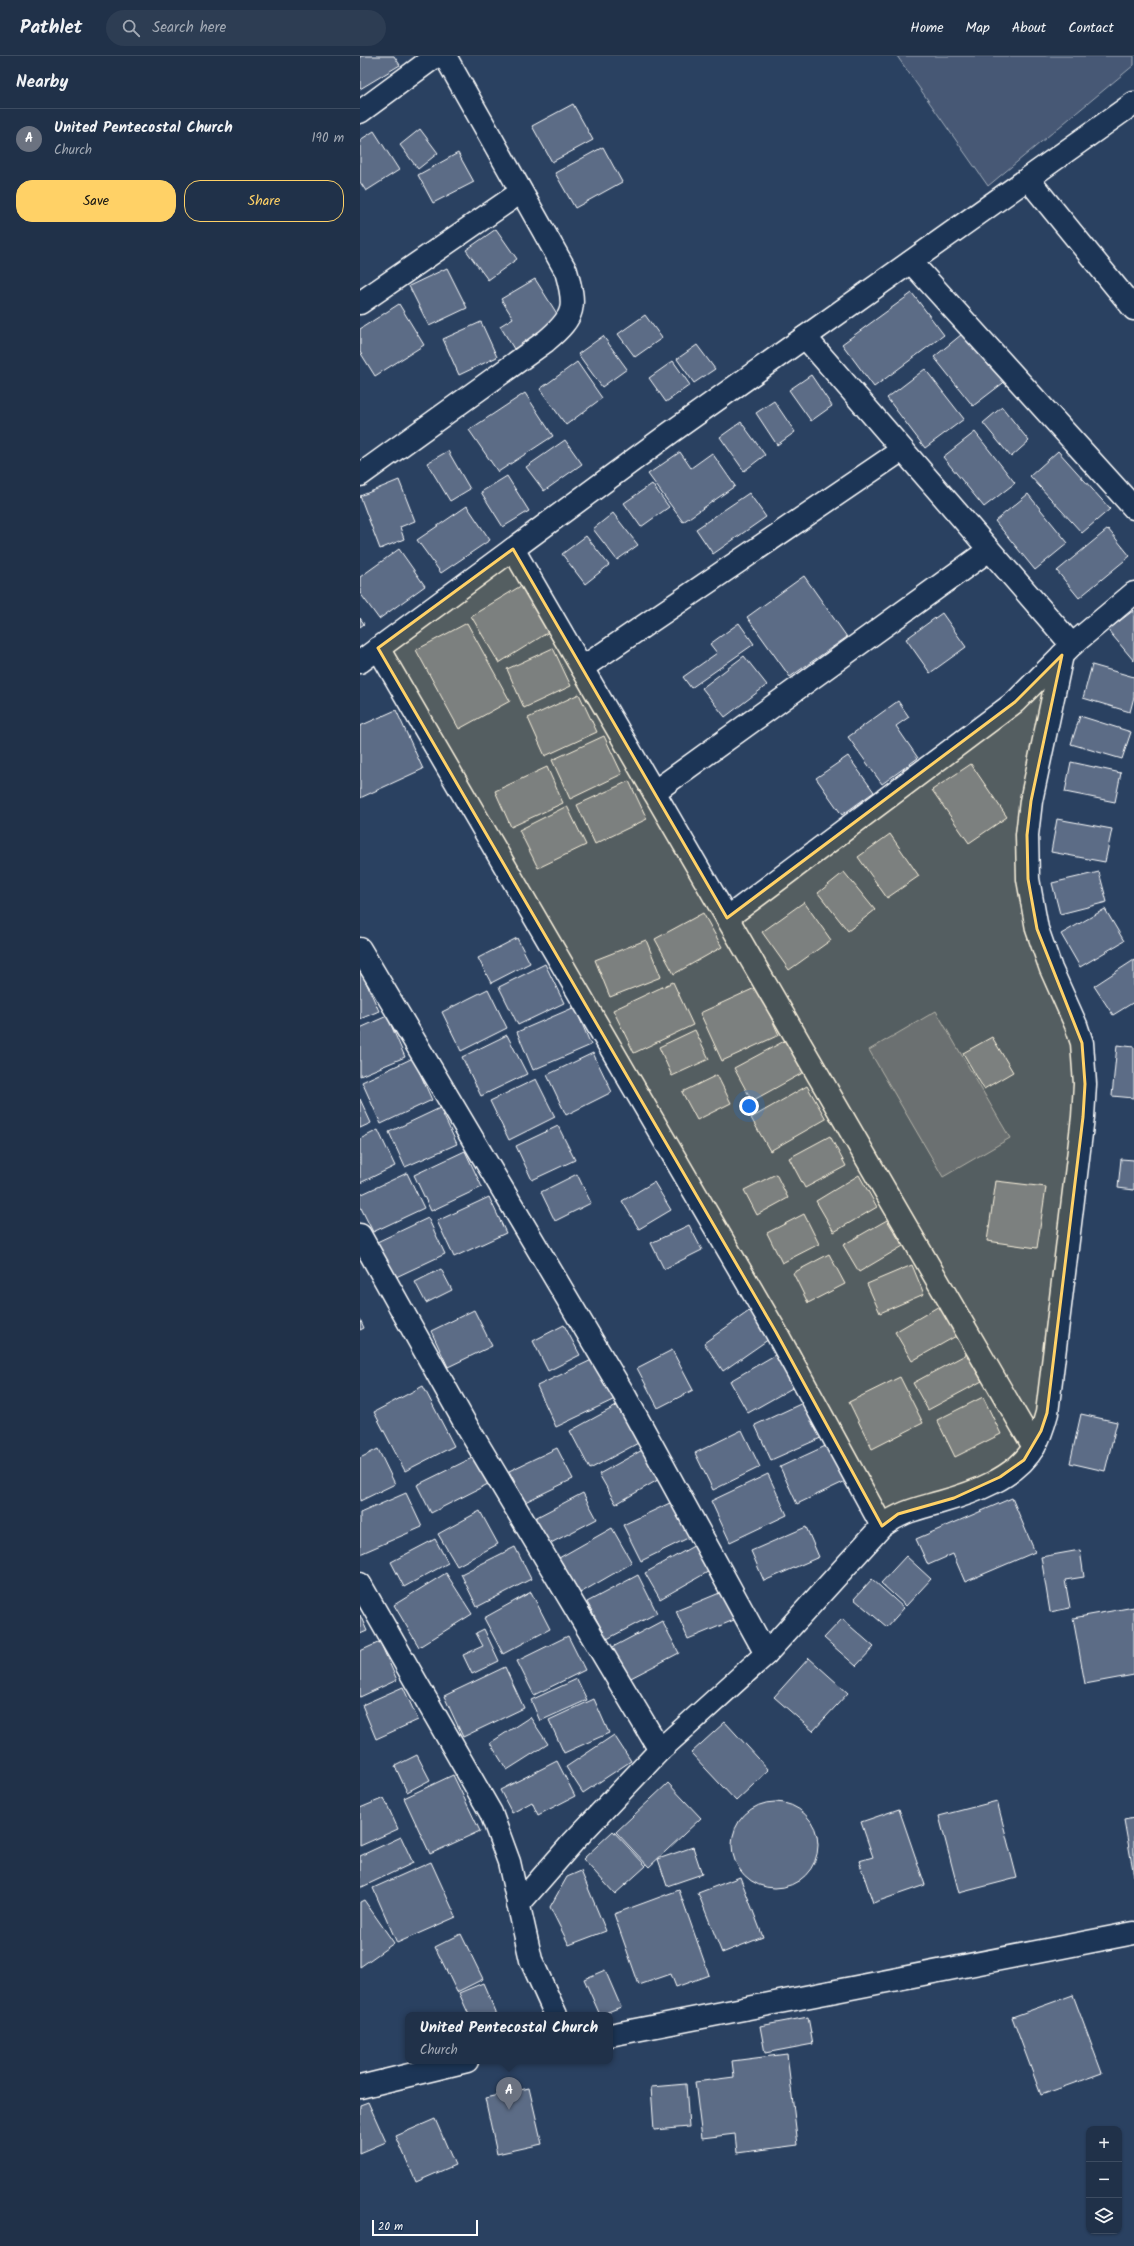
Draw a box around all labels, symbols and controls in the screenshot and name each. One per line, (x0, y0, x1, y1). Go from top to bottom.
search box (106, 10, 386, 46)
text: Pathlet (20, 13, 82, 43)
text: Search here (152, 16, 226, 40)
icon: search (120, 17, 142, 39)
text: Home (910, 17, 944, 39)
text: Map (966, 17, 990, 39)
text: About (1012, 17, 1046, 39)
text: Contact (1068, 17, 1114, 39)
text: Nearby (16, 69, 68, 96)
text: United Pentecostal Church (54, 116, 233, 140)
text: A (25, 128, 33, 149)
text: 190 m (312, 128, 344, 149)
text: Church (54, 140, 92, 161)
button: Save (16, 180, 176, 222)
button: Share (184, 180, 344, 222)
your location (739, 1096, 759, 1116)
popup (405, 2012, 613, 2064)
text: United Pentecostal Church (420, 2016, 598, 2040)
text: Church (420, 2040, 458, 2061)
pin: A (496, 2077, 522, 2110)
map controls (1086, 2126, 1122, 2234)
button: + (1086, 2126, 1122, 2162)
button: − (1086, 2162, 1122, 2198)
button: layers (1086, 2198, 1122, 2234)
scale bar (372, 2218, 478, 2237)
text: 20 m (378, 2218, 403, 2236)

